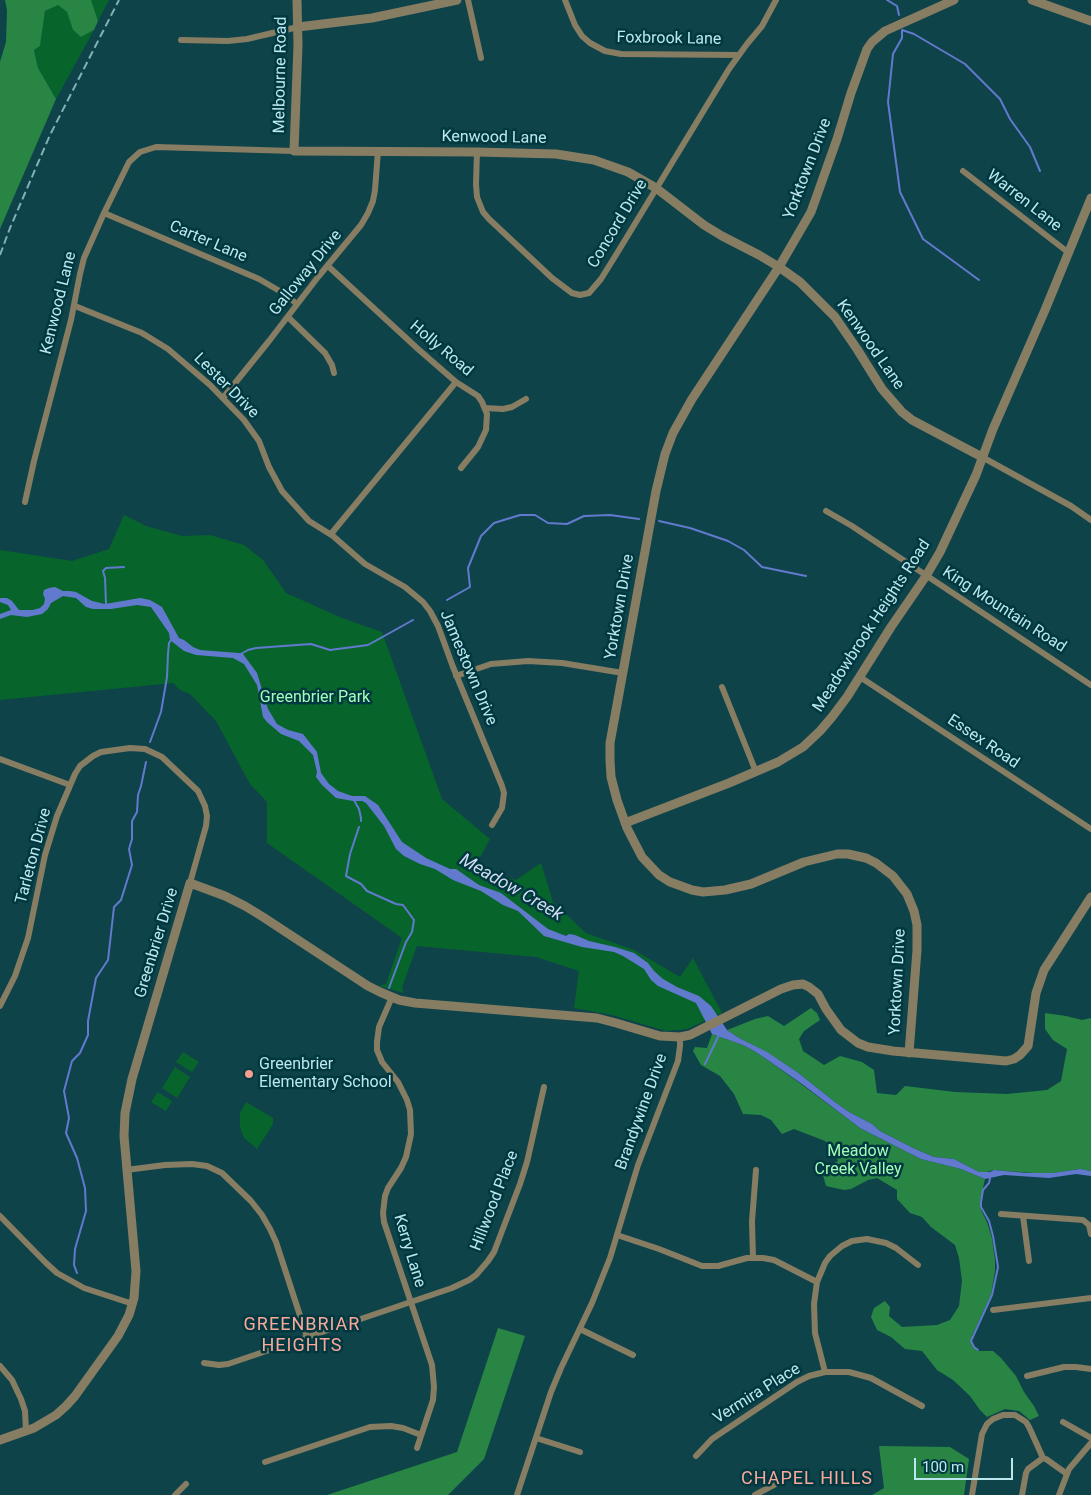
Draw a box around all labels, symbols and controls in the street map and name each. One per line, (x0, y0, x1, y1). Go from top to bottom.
street label: Melbourne Road (270, 16, 292, 134)
street label: Foxbrook Lane (616, 28, 722, 50)
street label: Yorktown Drive (780, 116, 836, 222)
street label: Kenwood Lane (441, 127, 547, 149)
street label: Warren Lane (983, 166, 1065, 236)
street label: Concord Drive (584, 176, 652, 272)
street label: Carter Lane (166, 217, 250, 267)
street label: Galloway Drive (266, 226, 346, 320)
street label: Kenwood Lane (37, 250, 81, 356)
street label: Kenwood Lane (832, 296, 908, 394)
street label: Holly Road (406, 317, 476, 381)
street label: Lester Drive (189, 349, 263, 423)
street label: Meadowbrook Heights Road (809, 536, 935, 716)
street label: Yorktown Drive (601, 553, 639, 661)
street label: King Mountain Road (938, 563, 1070, 657)
street label: Jamestown Drive (435, 608, 501, 728)
park label: Greenbrier Park (260, 688, 370, 708)
street label: Essex Road (943, 711, 1023, 773)
street label: Tarleton Drive (12, 806, 56, 906)
water label: Meadow Creek (455, 850, 567, 926)
street label: Greenbrier Drive (131, 886, 183, 1000)
street label: Yorktown Drive (886, 928, 910, 1036)
street label: Brandywine Drive (612, 1051, 672, 1173)
place label: Greenbrier Elementary School (259, 1055, 392, 1093)
marker: Greenbrier Elementary School (243, 1068, 255, 1080)
park label: Meadow Creek Valley (814, 1142, 901, 1180)
street label: Hillwood Place (467, 1148, 523, 1254)
street label: Kerry Lane (389, 1212, 429, 1290)
district label: GREENBRIAR HEIGHTS (242, 1314, 362, 1356)
street label: Vermira Place (710, 1360, 804, 1428)
scale bar (916, 1448, 1015, 1480)
text: 100 m (922, 1458, 964, 1476)
district label: CHAPEL HILLS (739, 1468, 875, 1490)

